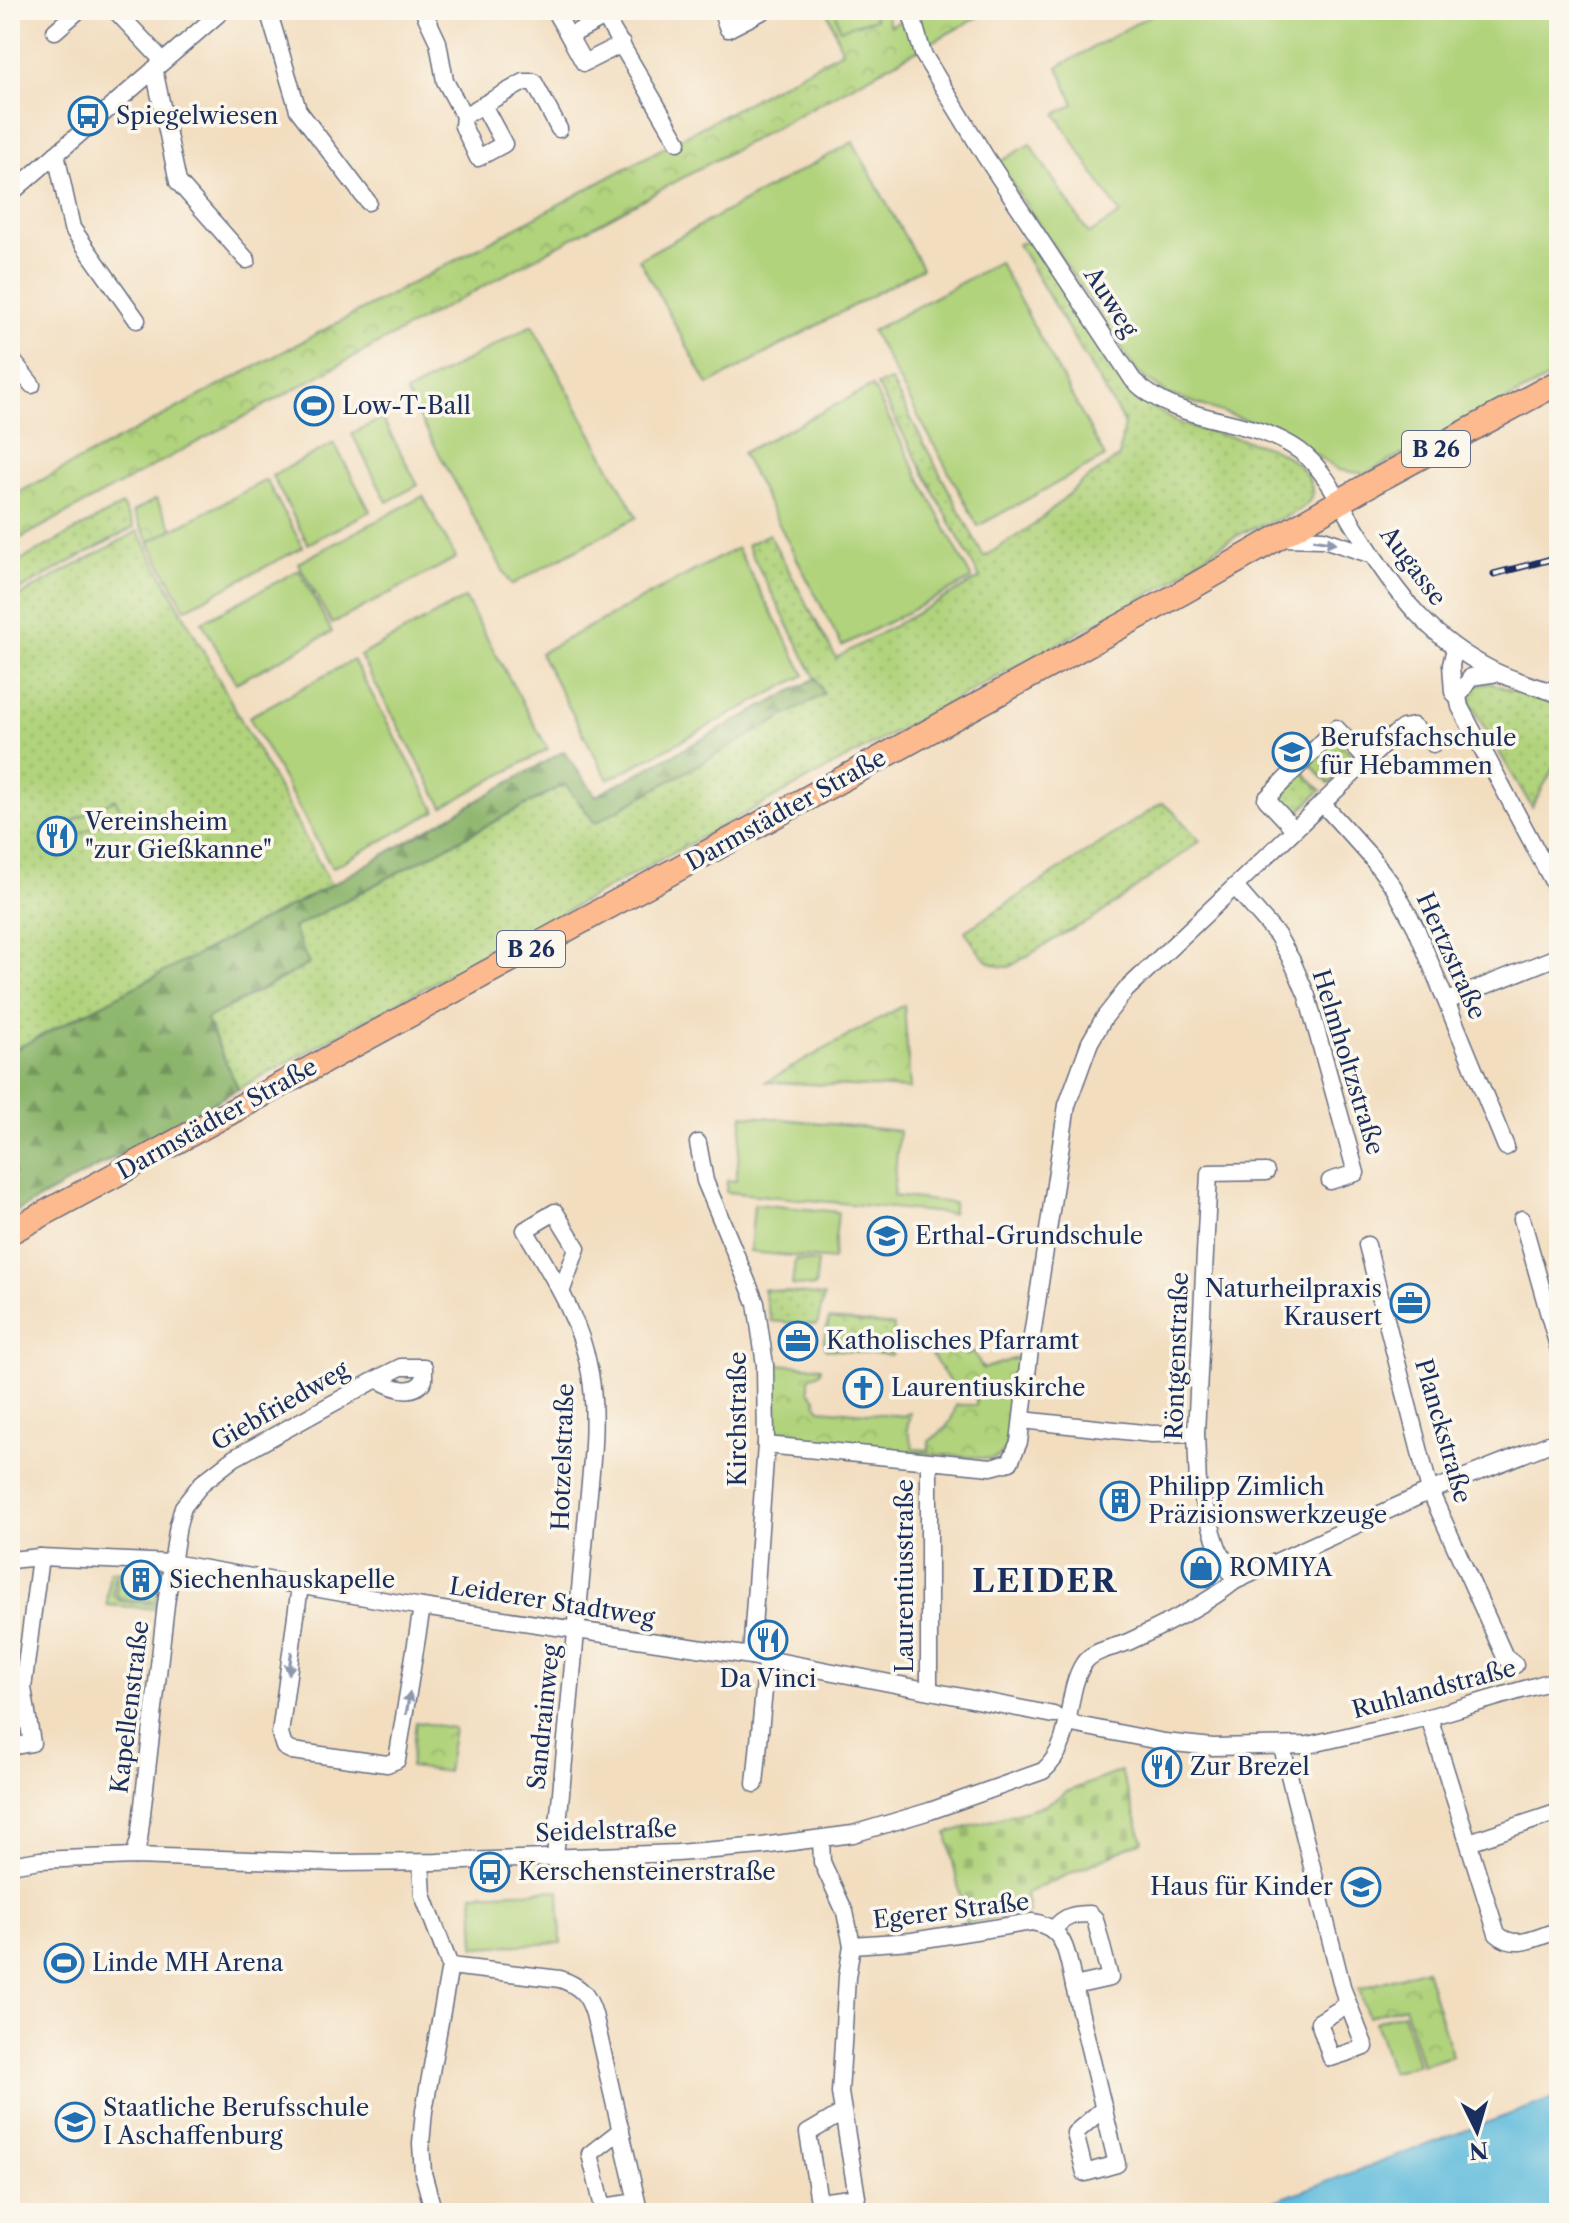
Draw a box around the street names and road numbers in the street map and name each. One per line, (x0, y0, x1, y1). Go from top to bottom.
street label: Auweg (1078, 261, 1145, 342)
road number: B 26 (1402, 431, 1470, 467)
street label: Augasse (1374, 520, 1453, 611)
street label: Darmstädter Straße (681, 743, 891, 877)
street label: Hertzstraße (1411, 888, 1492, 1024)
road number: B 26 (497, 931, 565, 967)
street label: Helmholtzstraße (1307, 966, 1390, 1158)
street label: Darmstädter Straße (112, 1052, 322, 1186)
street label: Röntgenstraße (1159, 1271, 1194, 1441)
street label: Kirchstraße (723, 1352, 752, 1486)
street label: Giebfriedweg (206, 1354, 354, 1457)
street label: Planckstraße (1409, 1355, 1478, 1506)
street label: Hotzelstraße (545, 1383, 580, 1531)
street label: Laurentiusstraße (890, 1479, 919, 1673)
street label: Leiderer Stadtweg (447, 1571, 657, 1632)
street label: Kapellenstraße (105, 1619, 154, 1795)
street label: Sandrainweg (521, 1642, 566, 1791)
street label: Ruhlandstraße (1349, 1653, 1519, 1724)
street label: Seidelstraße (535, 1814, 677, 1847)
street label: Egerer Straße (871, 1887, 1031, 1934)

